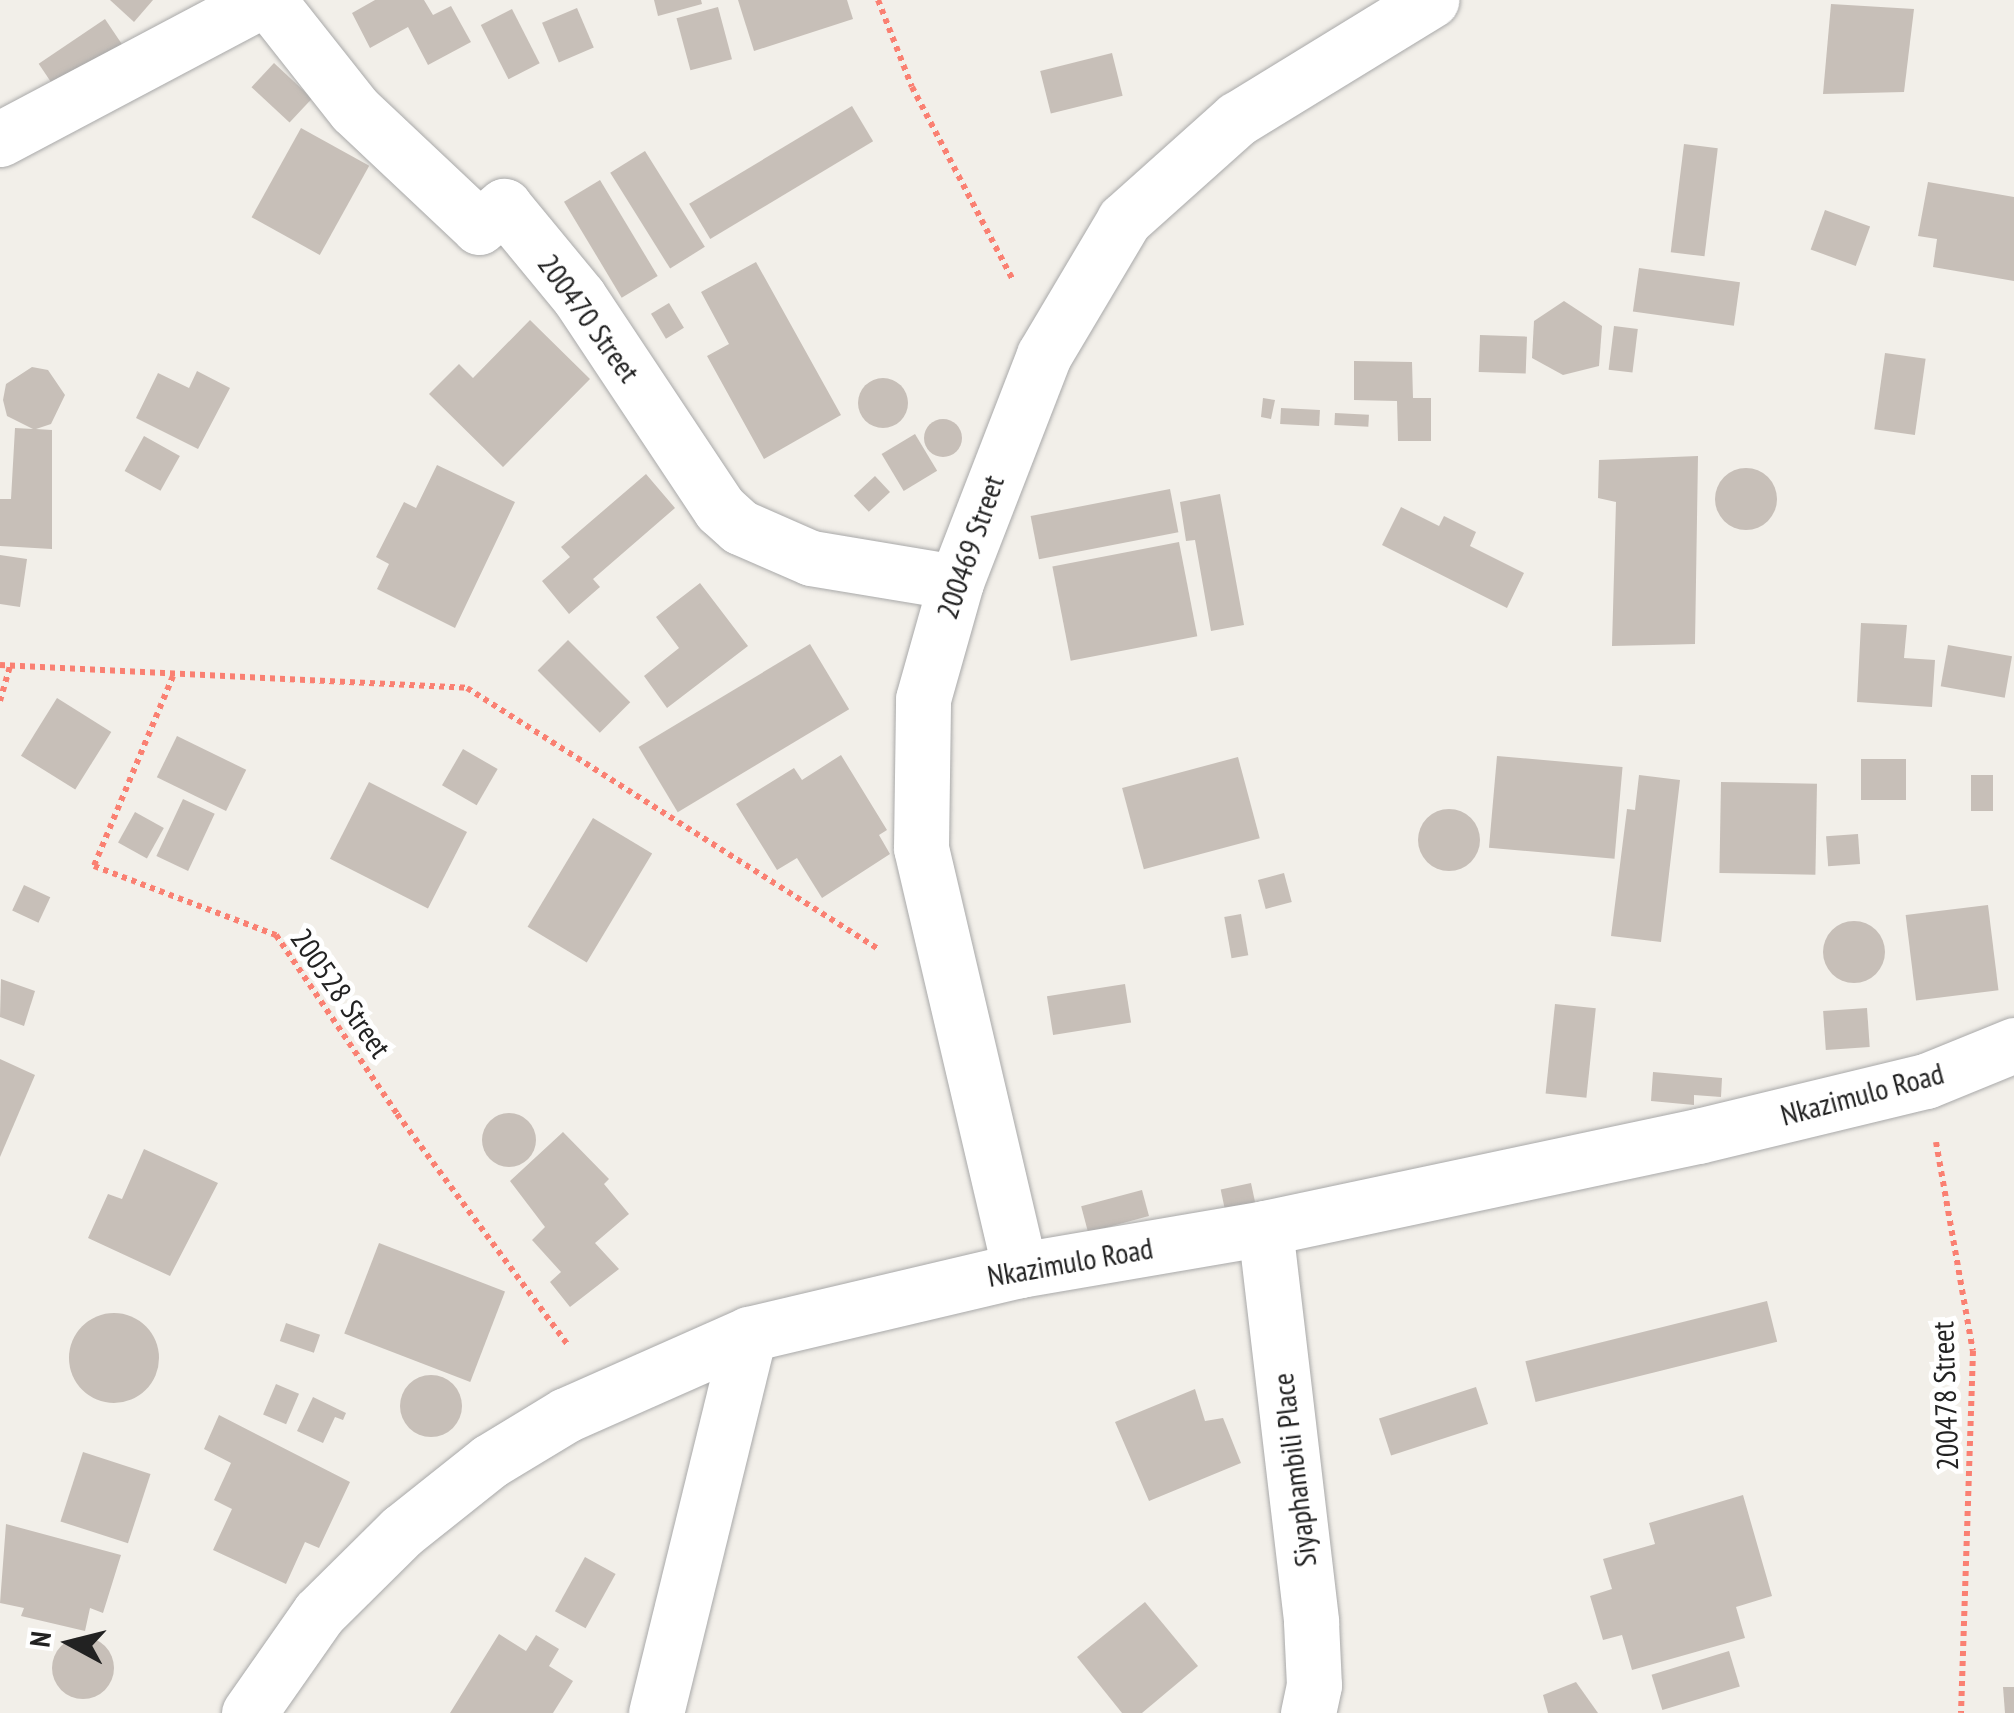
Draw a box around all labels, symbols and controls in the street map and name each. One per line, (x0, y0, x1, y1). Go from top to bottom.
street label: 200470 Street (531, 247, 647, 389)
street label: 200469 Street (929, 470, 1011, 624)
street label: 200528 Street (283, 921, 399, 1065)
street label: Nkazimulo Road (1777, 1055, 1947, 1133)
street label: Nkazimulo Road (985, 1230, 1155, 1294)
street label: 200478 Street (1924, 1321, 1966, 1471)
street label: Siyaphambili Place (1264, 1371, 1324, 1569)
north arrow (20, 1593, 120, 1693)
text: N (20, 1630, 59, 1649)

